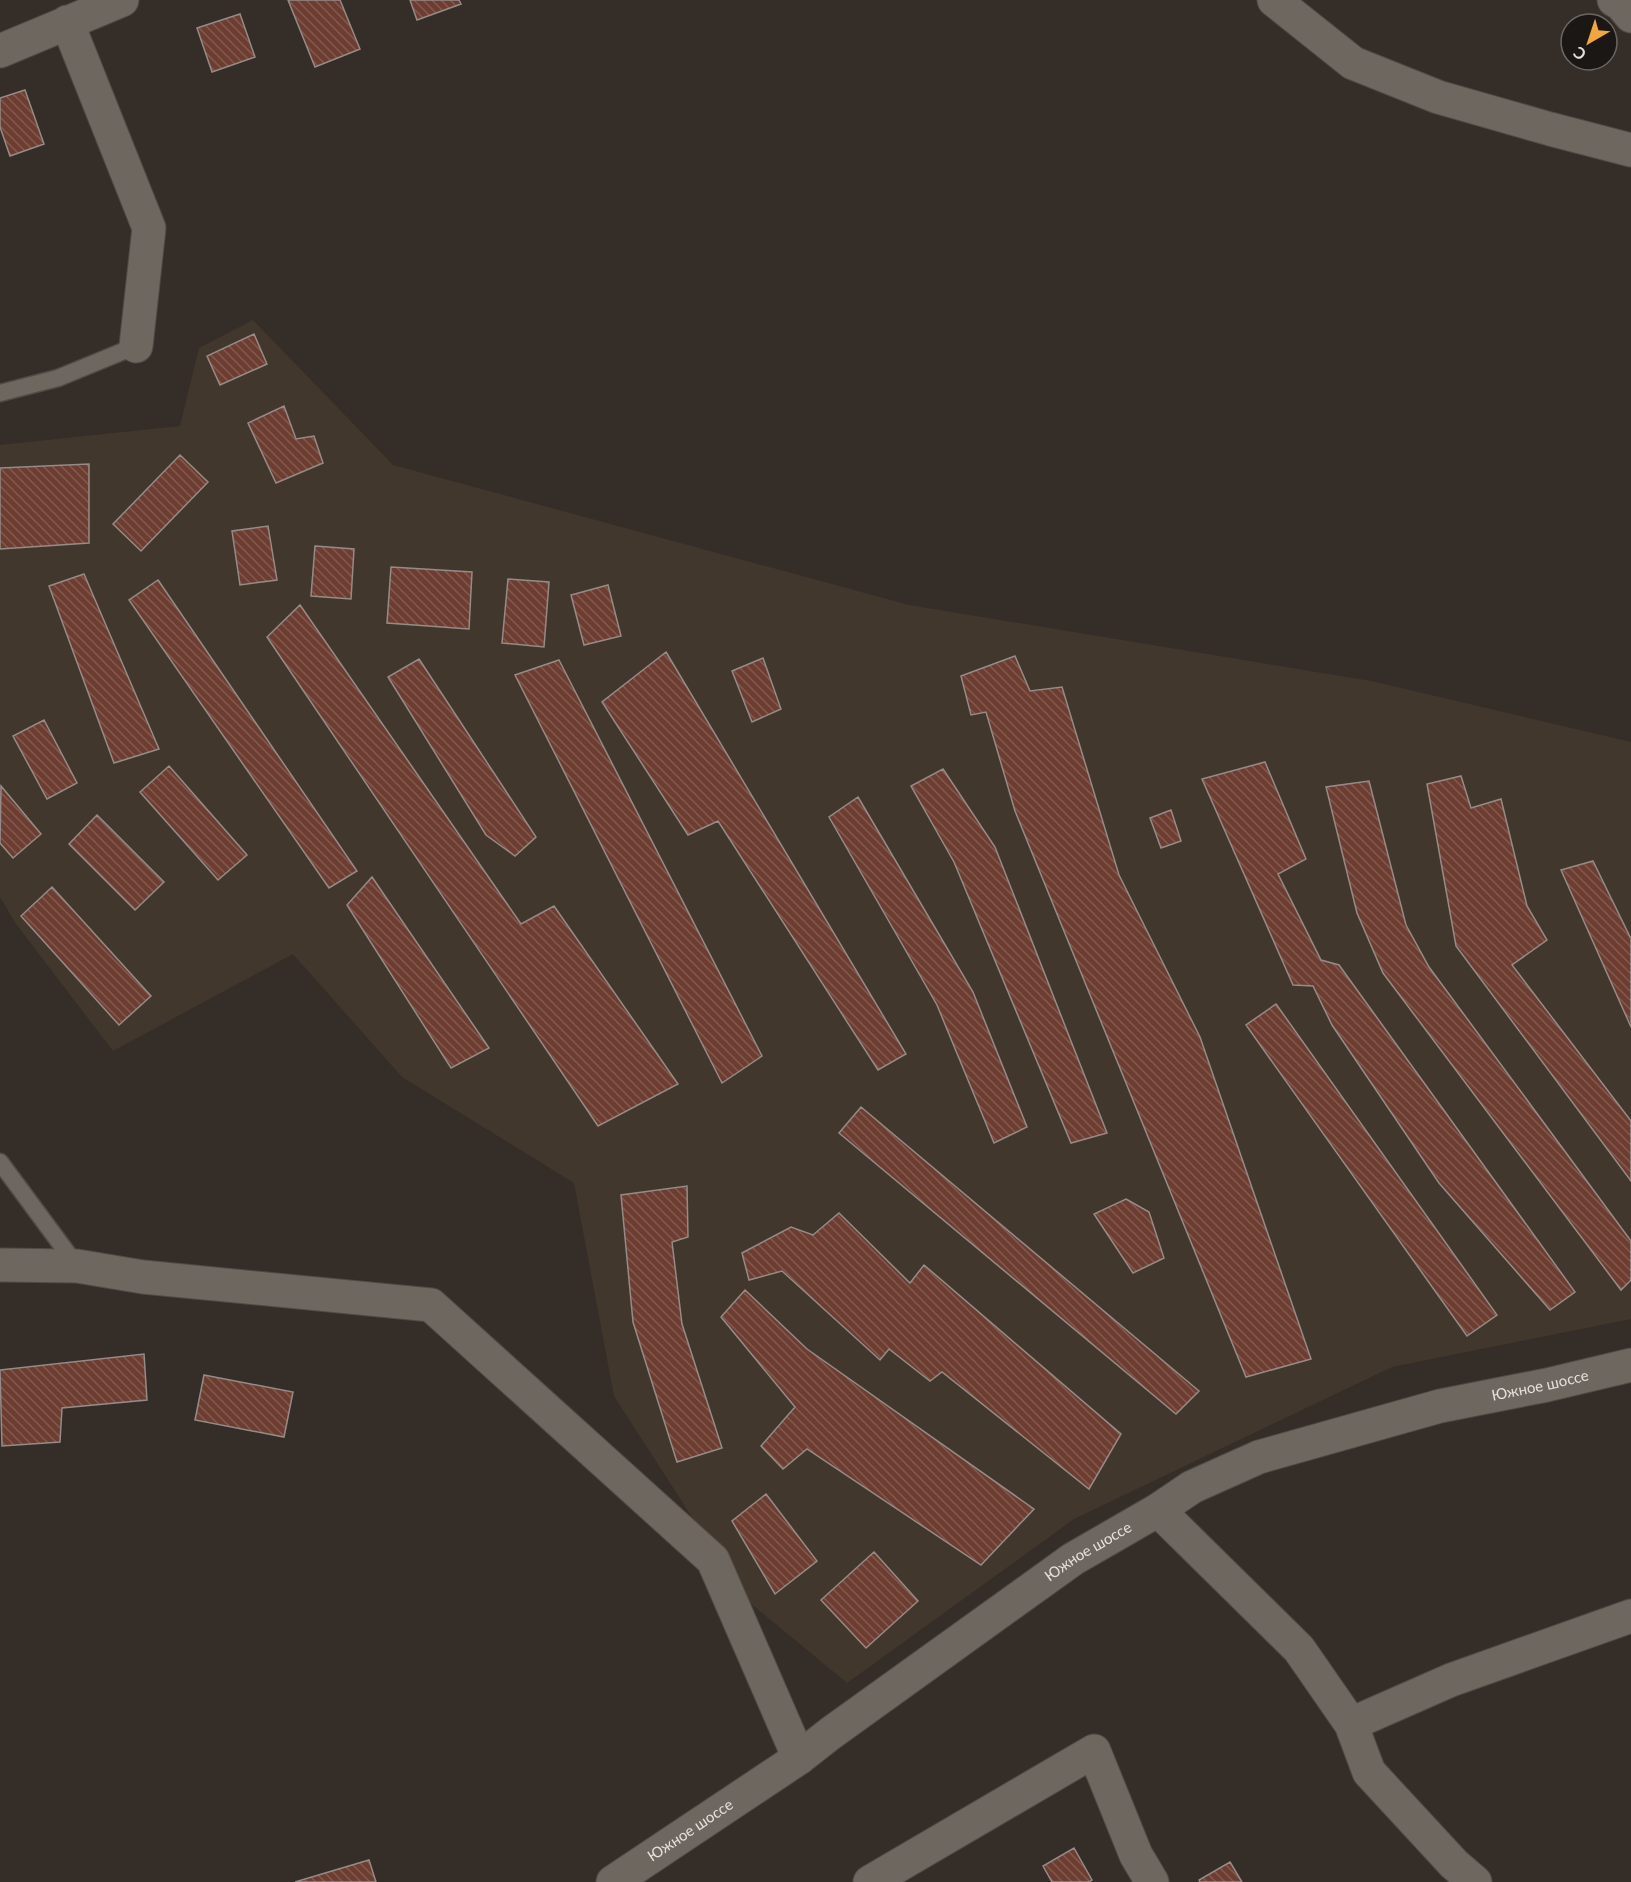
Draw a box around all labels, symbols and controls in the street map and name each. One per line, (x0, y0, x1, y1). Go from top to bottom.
north arrow (1559, 12, 1619, 72)
text: С (1569, 43, 1589, 65)
street label: Южное шоссе (1490, 1365, 1590, 1404)
street label: Южное шоссе (1041, 1517, 1134, 1585)
street label: Южное шоссе (644, 1795, 736, 1864)

